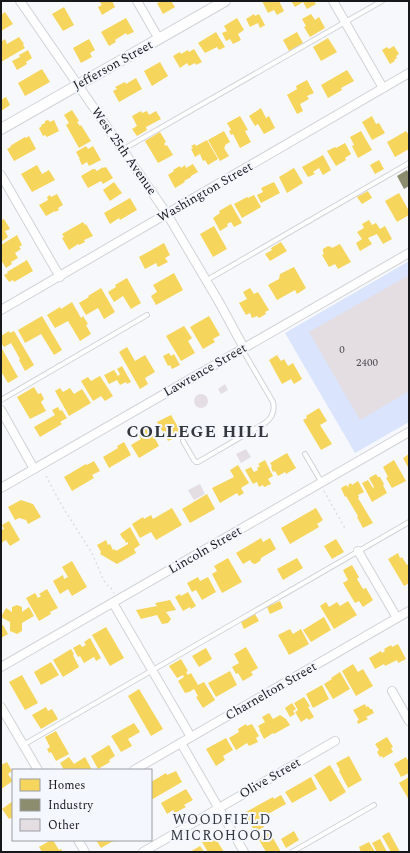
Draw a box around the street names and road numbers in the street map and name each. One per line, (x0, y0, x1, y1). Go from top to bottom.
street label: Jefferson Street (69, 34, 157, 95)
street label: West 25th Avenue (86, 103, 162, 199)
street label: Washington Street (154, 156, 257, 227)
street label: Lawrence Street (160, 338, 251, 402)
street label: Lincoln Street (165, 521, 246, 579)
street label: Charnelton Street (222, 656, 321, 725)
street label: Olive Street (235, 752, 305, 804)

